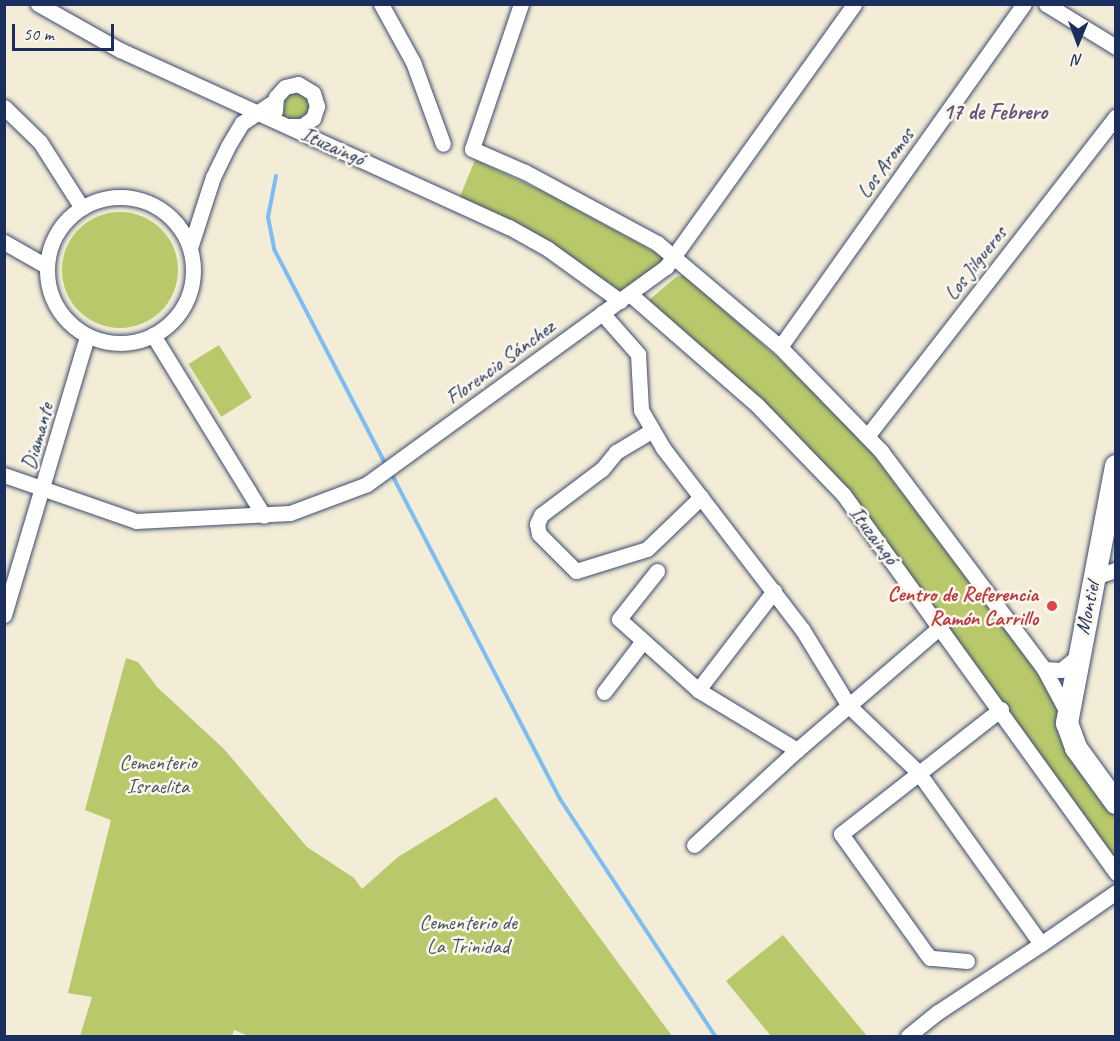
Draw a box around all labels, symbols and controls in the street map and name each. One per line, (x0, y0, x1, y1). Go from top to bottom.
scale bar (15, 12, 117, 50)
north arrow (1048, 12, 1108, 72)
text: 50 m (23, 23, 54, 45)
text: N (1073, 50, 1083, 70)
district label: 17 de Febrero (943, 100, 1047, 126)
street label: Ituzaingó (297, 121, 369, 171)
street label: Los Aromos (851, 123, 919, 203)
street label: Los Jilgueros (938, 221, 1012, 305)
street label: Florencio Sánchez (441, 314, 559, 410)
street label: Diamante (15, 400, 59, 472)
street label: Ituzaingó (844, 501, 904, 569)
street label: Montiel (1069, 579, 1105, 637)
place label: Centro de Referencia Ramón Carrillo (887, 581, 1038, 631)
marker: Centro de Referencia Ramón Carrillo (1043, 597, 1061, 615)
park label: Cementerio Israelita (119, 749, 197, 799)
park label: Cementerio de La Trinidad (419, 909, 517, 959)

